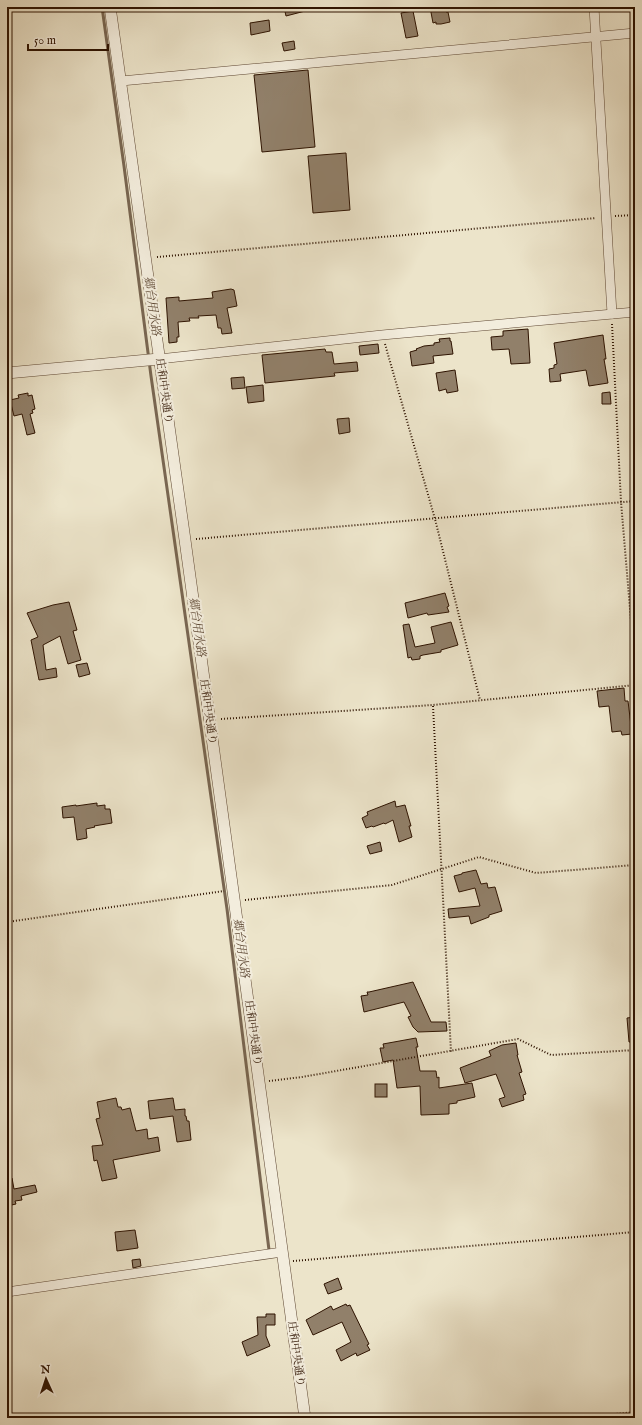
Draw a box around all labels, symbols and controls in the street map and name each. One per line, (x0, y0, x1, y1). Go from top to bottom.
scale bar (28, 26, 108, 52)
text: 50 m (34, 33, 56, 48)
water label: 郷台用水路 (140, 275, 164, 338)
street label: 庄和中央通り (152, 357, 176, 425)
water label: 郷台用水路 (185, 596, 209, 659)
street label: 庄和中央通り (196, 678, 220, 746)
water label: 郷台用水路 (230, 917, 252, 980)
street label: 庄和中央通り (241, 999, 265, 1067)
street label: 庄和中央通り (284, 1320, 308, 1388)
north arrow (26, 1359, 66, 1399)
text: N (39, 1363, 51, 1377)

